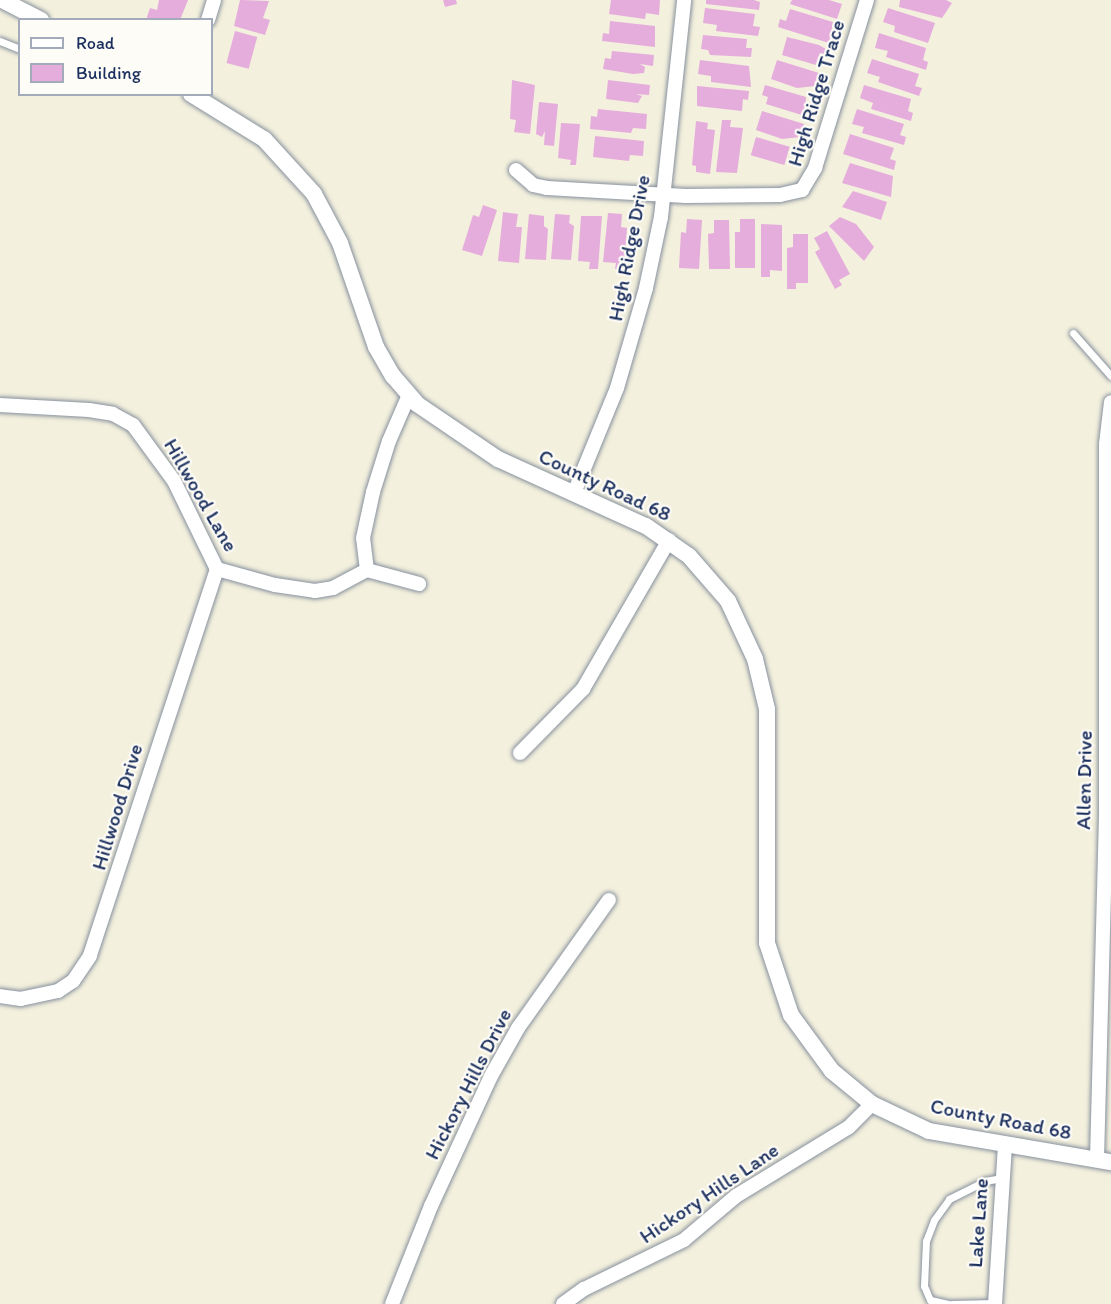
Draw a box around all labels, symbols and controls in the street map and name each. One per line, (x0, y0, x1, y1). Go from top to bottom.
street label: High Ridge Trace (782, 17, 850, 169)
legend (18, 18, 213, 96)
text: Road (76, 32, 115, 54)
text: Building (76, 62, 141, 84)
street label: High Ridge Drive (602, 173, 656, 323)
street label: Hillwood Lane (158, 434, 244, 556)
street label: County Road 68 (535, 443, 675, 527)
street label: Allen Drive (1071, 730, 1097, 830)
street label: Hillwood Drive (86, 741, 148, 873)
street label: Hickory Hills Drive (419, 1004, 517, 1164)
street label: County Road 68 (929, 1093, 1073, 1145)
street label: Hickory Hills Lane (634, 1137, 784, 1249)
street label: Lake Lane (962, 1177, 994, 1269)

